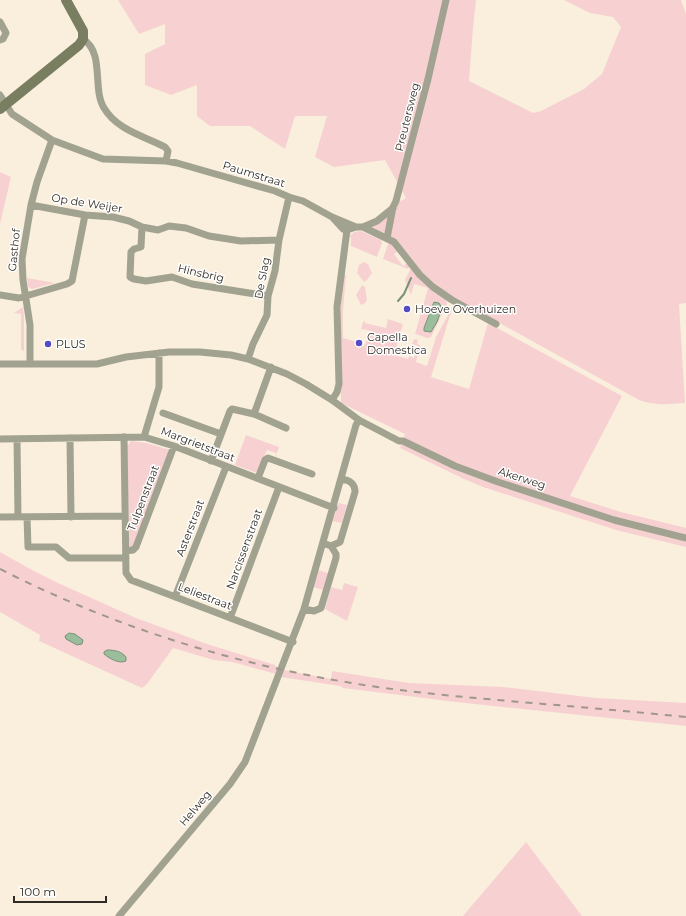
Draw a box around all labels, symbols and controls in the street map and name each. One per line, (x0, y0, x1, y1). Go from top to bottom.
street label: Preutersweg (392, 81, 422, 153)
street label: Paumstraat (221, 158, 287, 190)
street label: Op de Weijer (50, 190, 124, 216)
street label: Gasthof (5, 227, 23, 272)
street label: De Slag (251, 256, 273, 300)
street label: Hinsbrig (177, 261, 225, 285)
place label: Hoeve Overhuizen (415, 302, 516, 316)
marker: Hoeve Overhuizen (402, 304, 412, 314)
place label: Capella Domestica (367, 330, 427, 357)
place label: PLUS (56, 337, 86, 351)
marker: Capella Domestica (354, 338, 364, 348)
marker: PLUS (43, 339, 53, 349)
street label: Margrietstraat (159, 423, 238, 465)
street label: Tulpenstraat (124, 463, 162, 533)
street label: Akerweg (496, 464, 548, 492)
street label: Asterstraat (173, 497, 207, 558)
street label: Narcissenstraat (223, 506, 265, 591)
street label: Leliestraat (176, 579, 235, 613)
street label: Helweg (176, 787, 214, 829)
scale bar (14, 878, 106, 904)
text: 100 m (20, 884, 56, 899)

